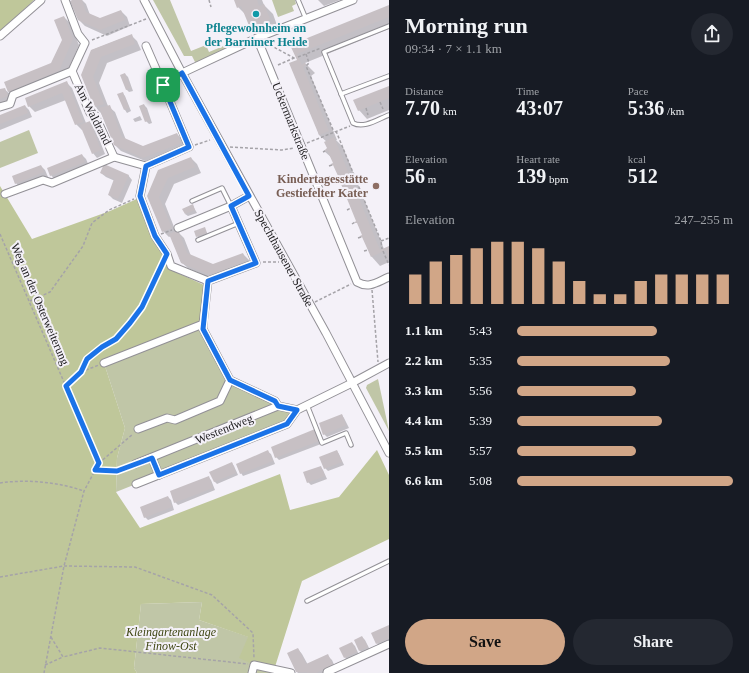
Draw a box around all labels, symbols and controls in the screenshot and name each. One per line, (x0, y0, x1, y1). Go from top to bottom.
marker: Pflegewohnheim an der Barnimer Heide (251, 9, 261, 19)
text: Morning run (405, 13, 528, 38)
button: share (691, 13, 733, 55)
place label: Pflegewohnheim an der Barnimer Heide (205, 21, 308, 49)
text: 09:34 · 7 × 1.1 km (405, 41, 502, 56)
pin (146, 68, 180, 102)
icon: arrive (152, 74, 174, 96)
street label: Uckermarkstraße (269, 80, 313, 162)
street label: Am Waldrand (72, 81, 114, 147)
text: Distance (405, 85, 443, 97)
text: Time (516, 85, 539, 97)
text: Pace (628, 85, 648, 97)
text: 7.70 (405, 97, 440, 119)
text: 43:07 (516, 97, 563, 119)
text: 5:36 (628, 97, 664, 119)
text: km (440, 105, 457, 117)
text: /km (664, 105, 684, 117)
text: Elevation (405, 153, 447, 165)
text: Heart rate (516, 153, 560, 165)
text: kcal (628, 153, 646, 165)
text: 56 (405, 165, 425, 187)
text: 139 (516, 165, 546, 187)
text: 512 (628, 165, 658, 187)
place label: Kindertagesstätte Gestiefelter Kater (276, 172, 369, 200)
text: m (425, 173, 436, 185)
text: bpm (546, 173, 569, 185)
marker: Kindertagesstätte Gestiefelter Kater (371, 181, 381, 191)
street label: Spechthausener Straße (251, 207, 317, 309)
text: Elevation (405, 212, 455, 227)
text: 247–255 m (674, 212, 733, 227)
street label: Weg an der Osterweiterung (8, 241, 72, 367)
text: 1.1 km (405, 323, 443, 338)
text: 5:43 (469, 323, 492, 338)
text: 2.2 km (405, 353, 443, 368)
text: 5:35 (469, 353, 492, 368)
text: 3.3 km (405, 383, 443, 398)
text: 5:56 (469, 383, 492, 398)
street label: Westendweg (193, 411, 255, 447)
text: 4.4 km (405, 413, 443, 428)
text: 5:39 (469, 413, 492, 428)
text: 5.5 km (405, 443, 443, 458)
text: 5:57 (469, 443, 492, 458)
text: 6.6 km (405, 473, 443, 488)
text: 5:08 (469, 473, 492, 488)
button: Save (405, 619, 565, 665)
button: Share (573, 619, 733, 665)
park label: Kleingartenanlage Finow-Ost (125, 625, 217, 653)

